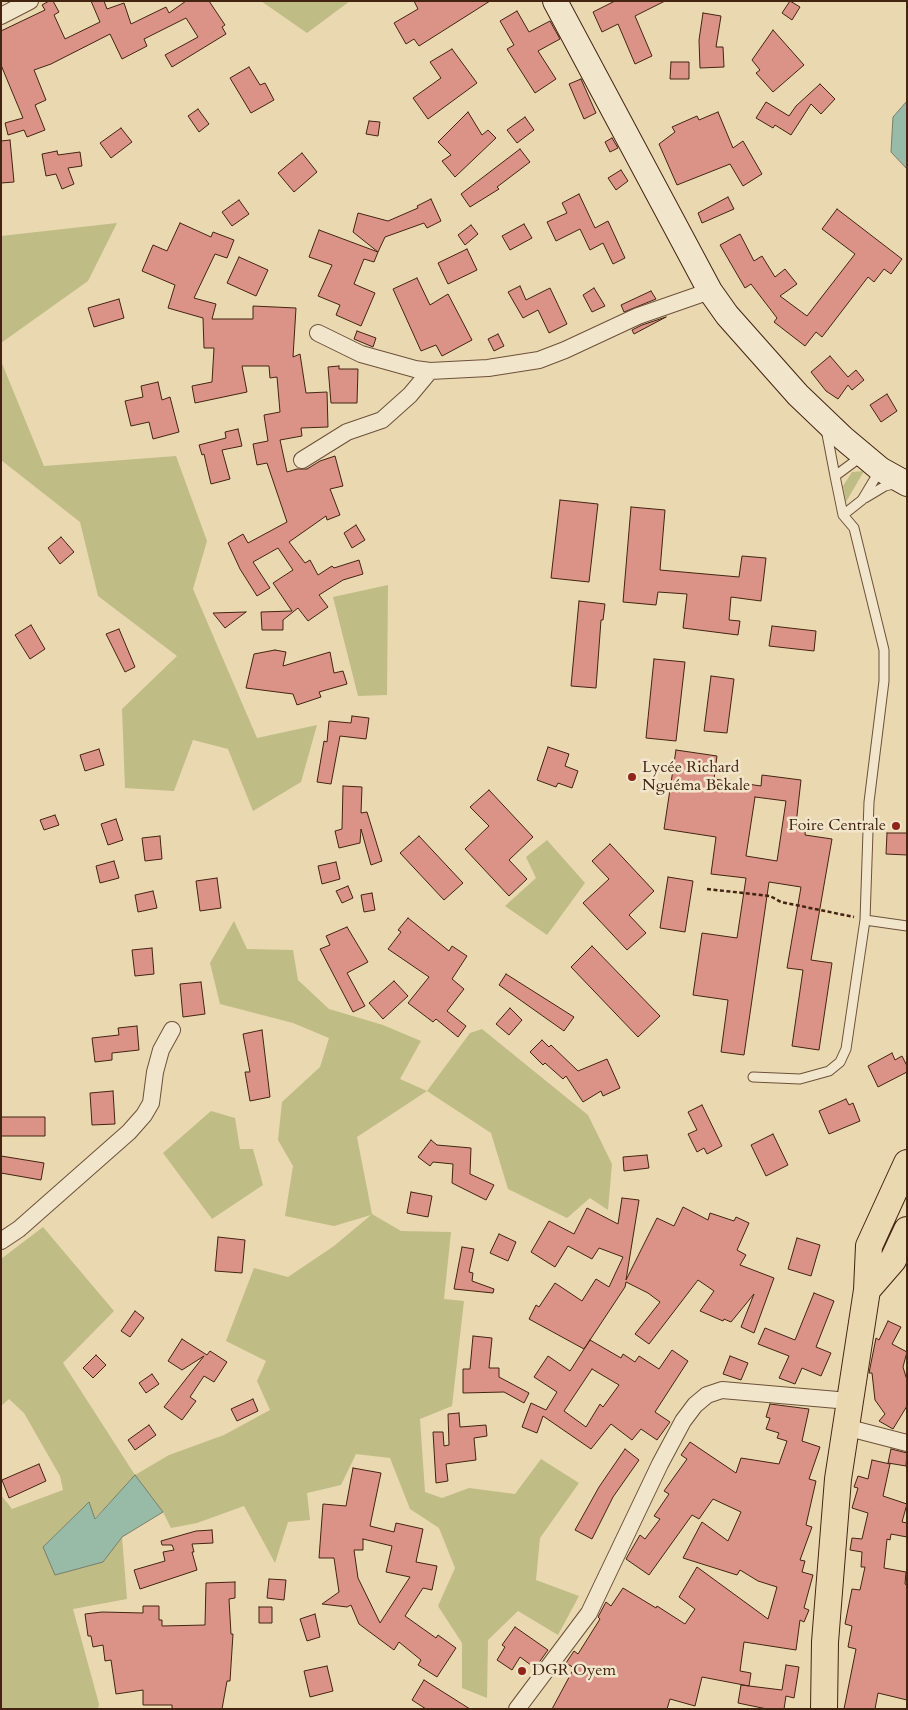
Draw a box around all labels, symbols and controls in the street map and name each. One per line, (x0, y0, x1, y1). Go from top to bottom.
place label: Lycée Richard Nguéma Bekale (642, 758, 750, 796)
marker: Lycée Richard Nguéma Bekale (626, 771, 638, 783)
place label: Foire Centrale (789, 816, 886, 836)
marker: Foire Centrale (890, 820, 902, 832)
place label: DGR Oyem (532, 1661, 616, 1681)
marker: DGR Oyem (516, 1665, 528, 1677)

